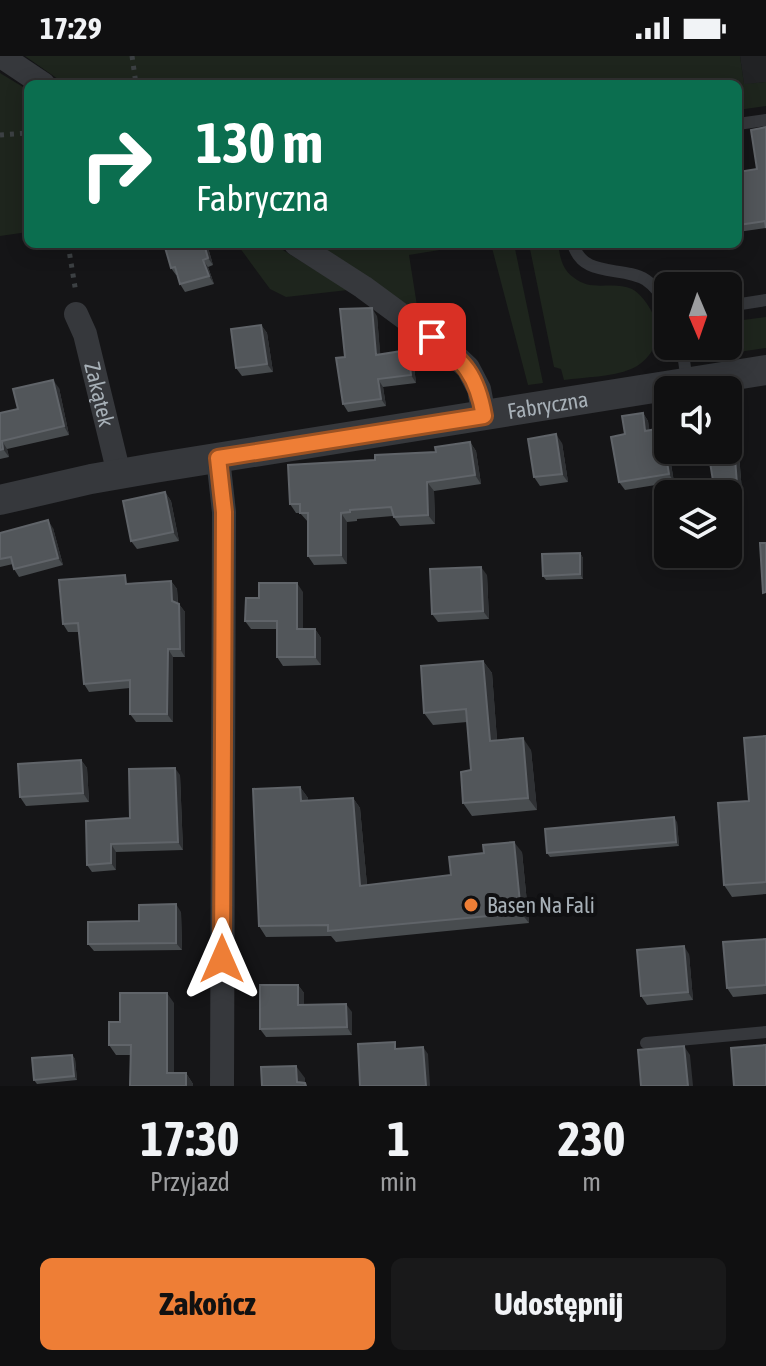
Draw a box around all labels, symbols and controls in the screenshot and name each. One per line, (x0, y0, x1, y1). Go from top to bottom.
text: 17:29 (40, 11, 102, 45)
text: 130 m (196, 111, 323, 175)
icon: right (64, 112, 168, 216)
text: Fabryczna (196, 177, 329, 219)
north arrow (654, 272, 742, 360)
map controls (654, 272, 742, 568)
pin (398, 303, 466, 371)
icon: arrive (410, 315, 454, 359)
street label: Zakątek (79, 359, 120, 430)
button: sound (654, 376, 742, 464)
street label: Fabryczna (505, 386, 590, 424)
button: layers (654, 480, 742, 568)
place label: Basen Na Fali (487, 892, 595, 918)
marker: Basen Na Fali (462, 896, 480, 914)
position arrow (180, 917, 264, 1001)
text: 17:30 (141, 1111, 239, 1166)
text: 1 (387, 1111, 410, 1166)
text: 230 (558, 1111, 625, 1166)
text: Przyjazd (150, 1167, 230, 1197)
text: min (380, 1167, 417, 1197)
text: m (582, 1167, 601, 1197)
button: Zakończ (40, 1258, 375, 1350)
button: Udostępnij (391, 1258, 726, 1350)

